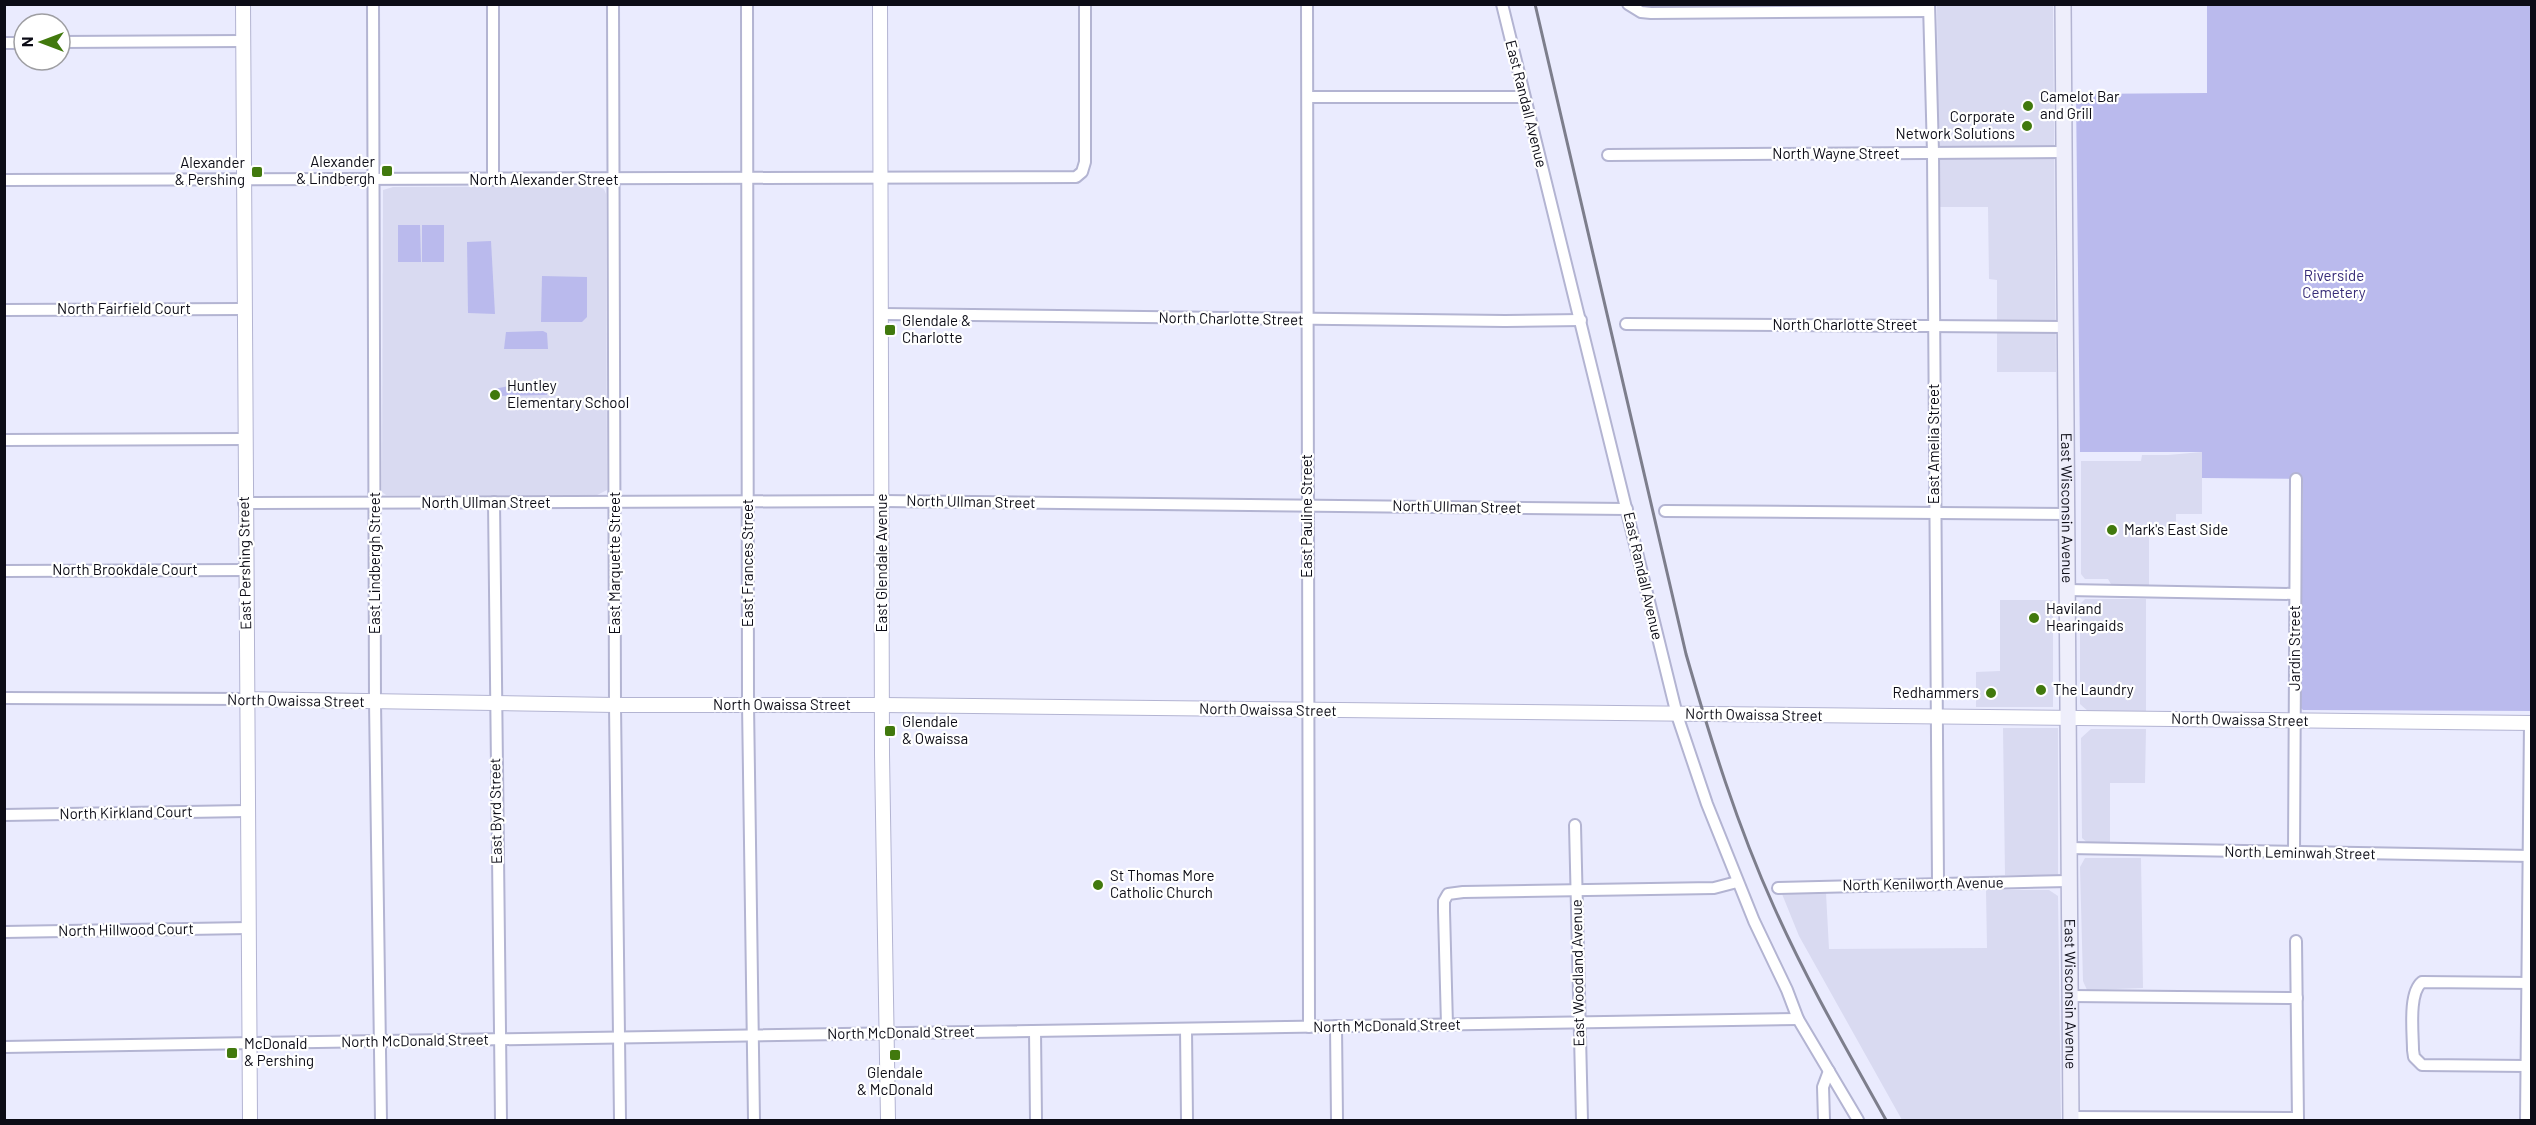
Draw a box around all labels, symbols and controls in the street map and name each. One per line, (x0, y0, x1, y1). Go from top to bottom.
north arrow (12, 12, 72, 72)
text: N (17, 37, 36, 47)
street label: East Randall Avenue (1502, 38, 1552, 169)
place label: Camelot Bar and Grill (2040, 87, 2120, 122)
marker: Camelot Bar and Grill (2021, 99, 2035, 113)
place label: Corporate Network Solutions (1896, 107, 2015, 142)
marker: Corporate Network Solutions (2020, 119, 2034, 133)
street label: North Wayne Street (1772, 144, 1900, 162)
place label: Alexander & Lindbergh (296, 152, 376, 187)
place label: Alexander & Pershing (175, 153, 246, 188)
marker: Alexander & Lindbergh (380, 164, 394, 178)
marker: Alexander & Pershing (250, 165, 264, 179)
street label: North Alexander Street (469, 170, 619, 188)
park label: Riverside Cemetery (2302, 266, 2366, 301)
street label: North Fairfield Court (57, 299, 191, 317)
street label: North Charlotte Street (1158, 308, 1304, 328)
place label: Glendale & Charlotte (902, 311, 971, 346)
street label: North Charlotte Street (1772, 315, 1918, 333)
marker: Glendale & Charlotte (883, 323, 897, 337)
place label: Huntley Elementary School (507, 376, 629, 411)
street label: East Amelia Street (1924, 384, 1942, 504)
marker: Huntley Elementary School (488, 388, 502, 402)
street label: East Wisconsin Avenue (2058, 433, 2077, 583)
street label: East Pauline Street (1297, 454, 1315, 578)
street label: North Ullman Street (906, 491, 1036, 511)
street label: East Lindbergh Street (365, 492, 383, 634)
street label: East Marquette Street (605, 492, 623, 634)
street label: North Ullman Street (421, 493, 551, 511)
street label: East Glendale Avenue (872, 494, 890, 633)
street label: East Pershing Street (234, 496, 254, 630)
street label: North Ullman Street (1392, 496, 1522, 516)
street label: East Frances Street (738, 499, 756, 627)
street label: East Randall Avenue (1621, 510, 1667, 641)
place label: Mark's East Side (2124, 520, 2228, 538)
marker: Mark's East Side (2105, 523, 2119, 537)
street label: North Brookdale Court (52, 560, 198, 578)
place label: Haviland Hearingaids (2046, 599, 2124, 634)
street label: Jardin Street (2285, 605, 2303, 691)
marker: Haviland Hearingaids (2027, 611, 2041, 625)
place label: The Laundry (2053, 680, 2134, 698)
place label: Redhammers (1893, 683, 1979, 701)
marker: The Laundry (2034, 683, 2048, 697)
marker: Redhammers (1984, 686, 1998, 700)
street label: North Owaissa Street (227, 690, 365, 710)
street label: North Owaissa Street (713, 695, 851, 713)
street label: North Owaissa Street (1199, 699, 1337, 719)
street label: North Owaissa Street (1685, 704, 1823, 724)
street label: North Owaissa Street (2171, 709, 2309, 729)
place label: Glendale & Owaissa (902, 712, 968, 747)
marker: Glendale & Owaissa (883, 724, 897, 738)
street label: East Byrd Street (485, 758, 505, 864)
street label: North Kirkland Court (59, 802, 193, 822)
street label: North Leminwah Street (2224, 842, 2376, 862)
place label: St Thomas More Catholic Church (1110, 866, 1214, 901)
street label: North Kenilworth Avenue (1842, 873, 2004, 893)
marker: St Thomas More Catholic Church (1091, 878, 1105, 892)
street label: East Woodland Avenue (1567, 899, 1587, 1047)
street label: North Hillwood Court (58, 919, 194, 939)
street label: East Wisconsin Avenue (2062, 919, 2081, 1069)
street label: North McDonald Street (1313, 1015, 1461, 1035)
street label: North McDonald Street (827, 1022, 975, 1042)
street label: North McDonald Street (341, 1030, 489, 1050)
place label: McDonald & Pershing (244, 1034, 314, 1069)
marker: McDonald & Pershing (225, 1046, 239, 1060)
marker: Glendale & McDonald (888, 1048, 902, 1062)
place label: Glendale & McDonald (857, 1063, 933, 1098)

